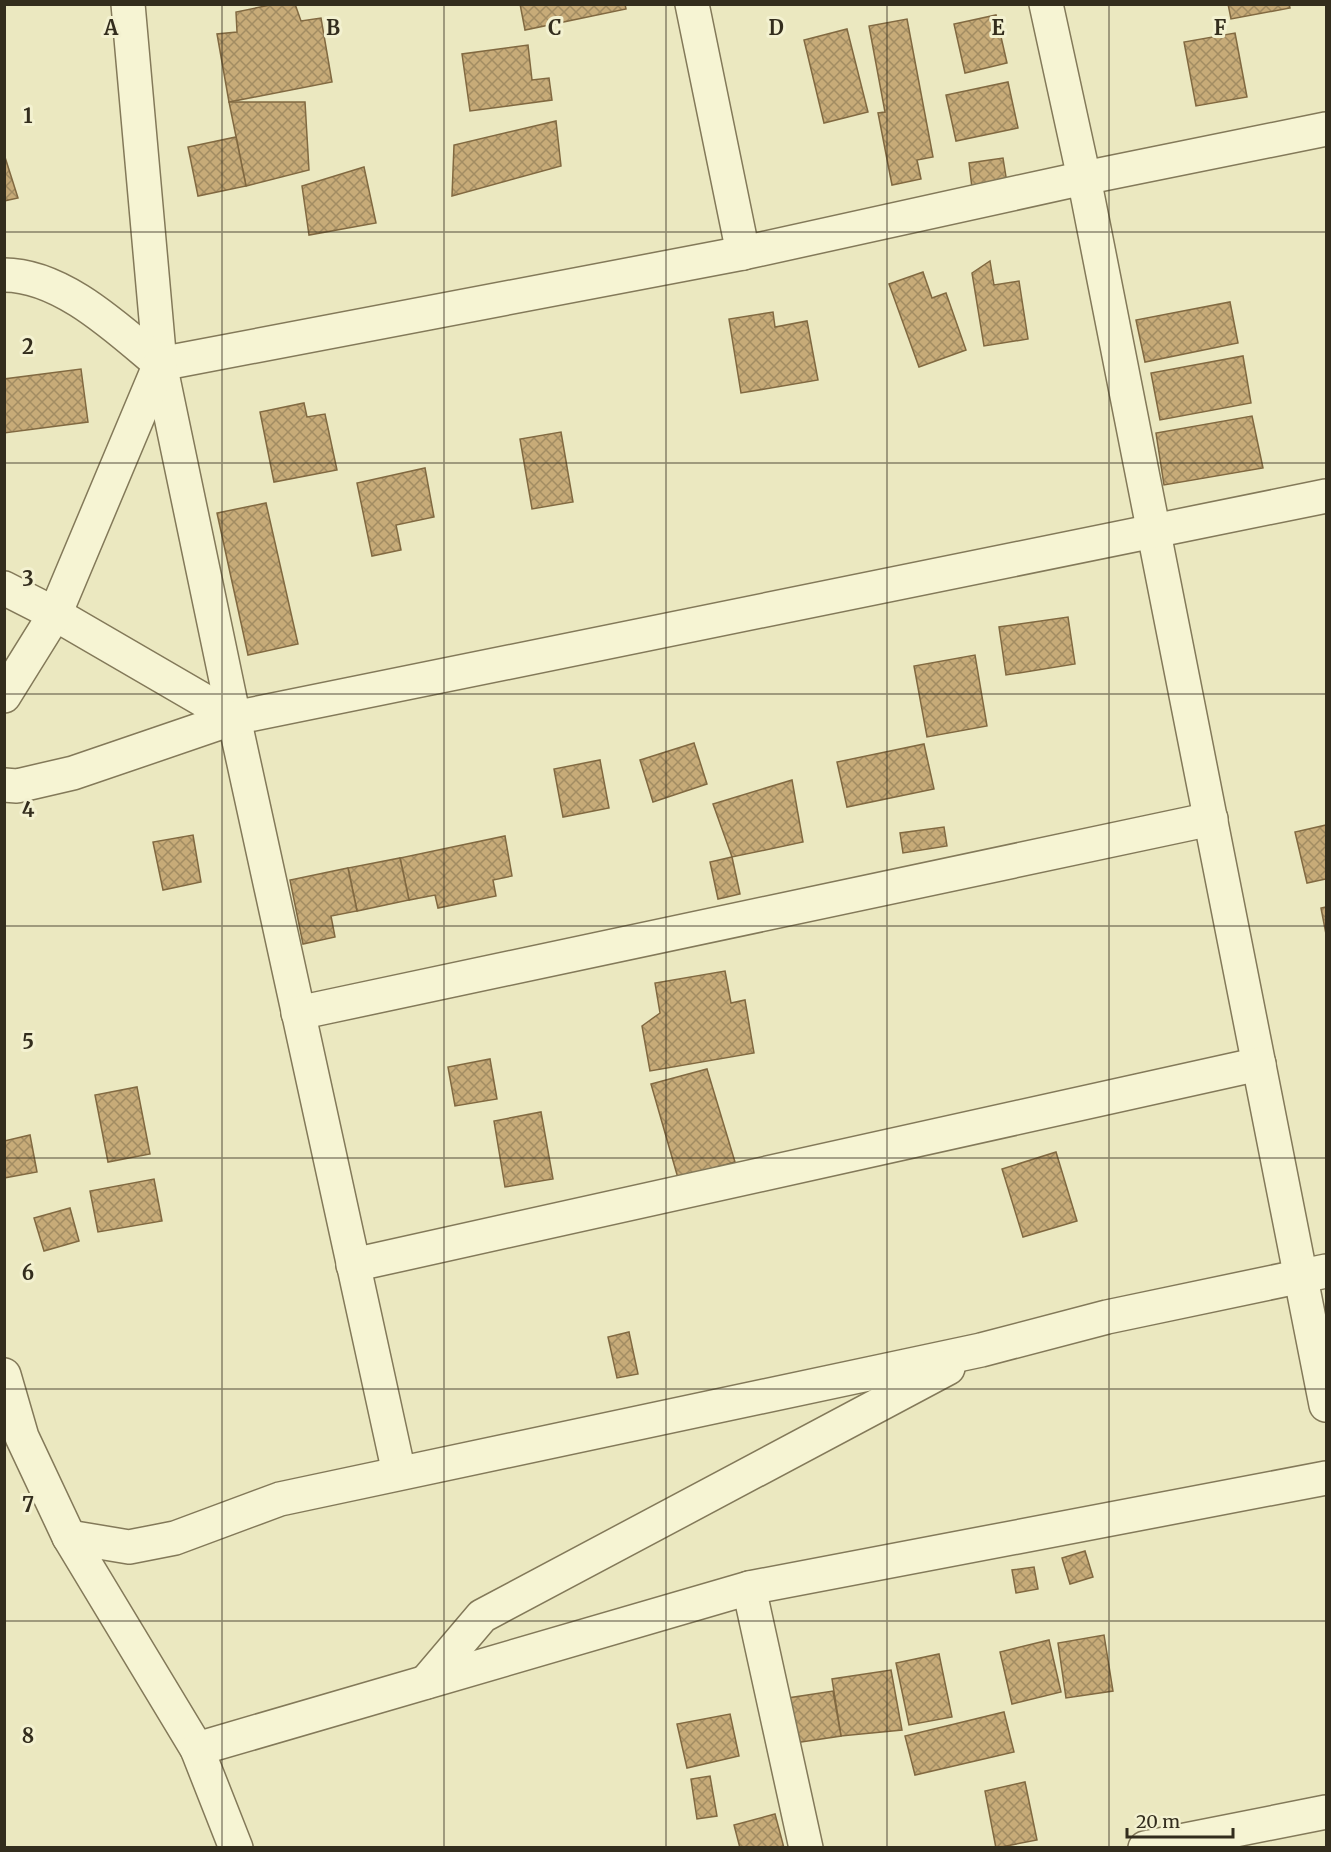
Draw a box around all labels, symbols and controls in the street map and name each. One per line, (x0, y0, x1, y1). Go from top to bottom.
text: A (103, 15, 119, 40)
text: B (326, 15, 340, 40)
text: C (548, 15, 562, 40)
text: D (768, 15, 784, 40)
text: E (991, 15, 1005, 40)
text: F (1214, 15, 1227, 40)
text: 1 (23, 103, 33, 128)
text: 2 (22, 334, 34, 359)
text: 3 (22, 566, 34, 591)
text: 4 (22, 797, 35, 822)
text: 5 (22, 1029, 34, 1054)
text: 6 (22, 1260, 34, 1285)
text: 7 (22, 1492, 34, 1517)
text: 8 (22, 1723, 34, 1748)
scale bar (1127, 1801, 1234, 1839)
text: 20 m (1136, 1810, 1180, 1833)

